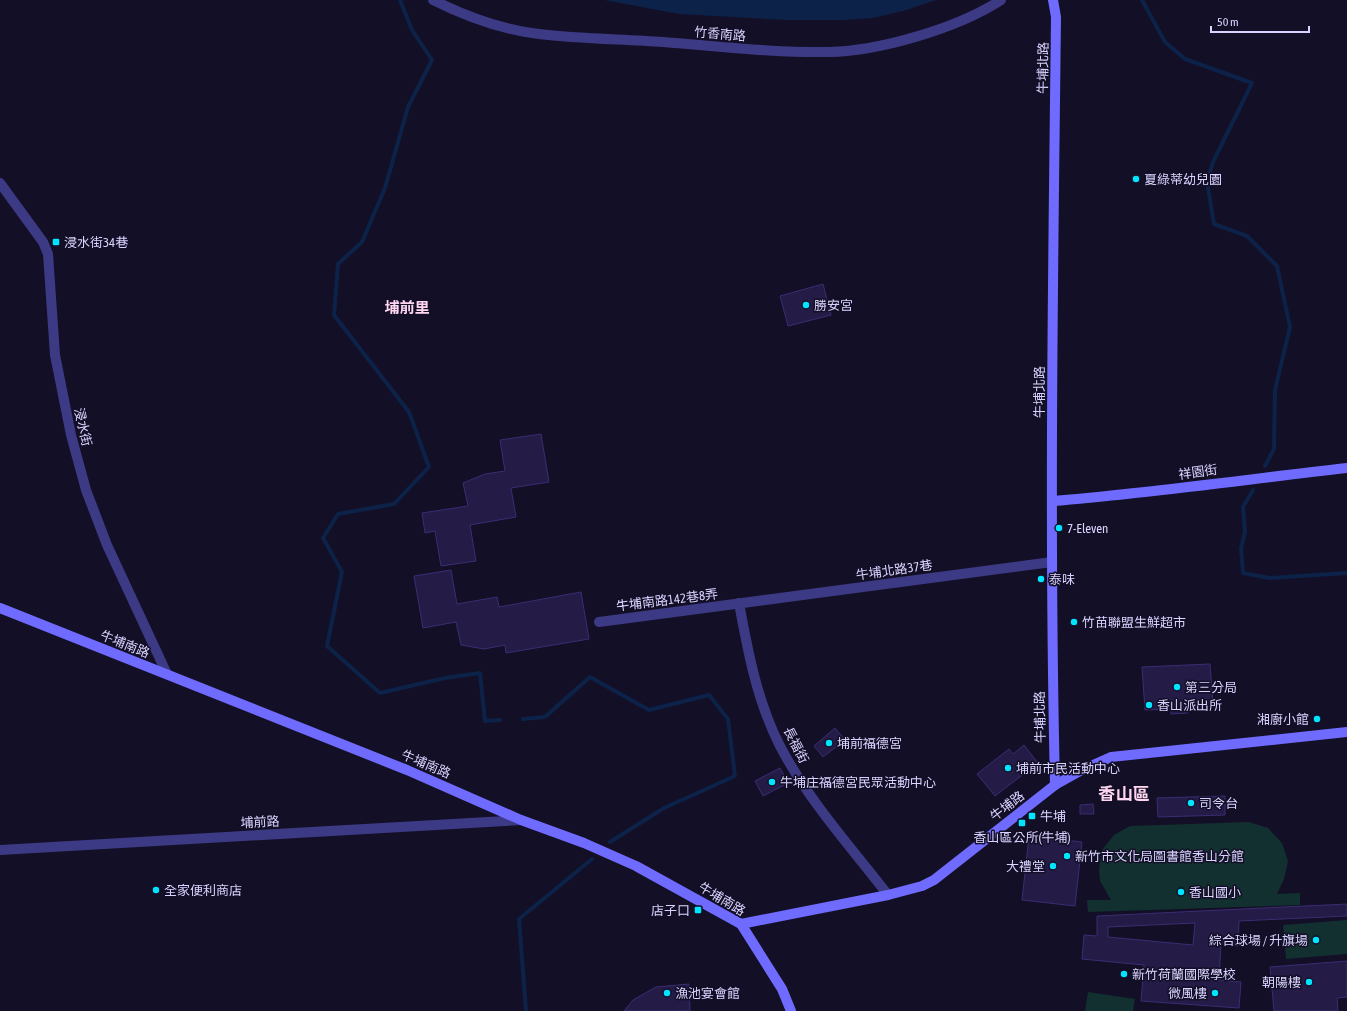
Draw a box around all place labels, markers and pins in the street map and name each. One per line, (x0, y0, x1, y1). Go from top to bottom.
place label: 夏綠蒂幼兒園 (1144, 172, 1222, 187)
marker: 夏綠蒂幼兒園 (1131, 174, 1141, 184)
place label: 浸水街34巷 (64, 235, 128, 250)
marker: 浸水街34巷 (51, 237, 61, 247)
place label: 勝安宮 (814, 298, 853, 313)
marker: 勝安宮 (801, 300, 811, 310)
place label: 7-Eleven (1067, 521, 1108, 536)
marker: 7-Eleven (1054, 523, 1064, 533)
place label: 泰味 (1049, 572, 1075, 587)
marker: 泰味 (1036, 574, 1046, 584)
place label: 竹苗聯盟生鮮超市 (1082, 615, 1186, 630)
marker: 竹苗聯盟生鮮超市 (1069, 617, 1079, 627)
place label: 第三分局 (1185, 680, 1237, 695)
marker: 第三分局 (1172, 682, 1182, 692)
place label: 香山派出所 (1157, 698, 1222, 713)
marker: 香山派出所 (1144, 700, 1154, 710)
place label: 湘廚小館 (1257, 712, 1309, 727)
marker: 湘廚小館 (1312, 714, 1322, 724)
place label: 埔前福德宮 (837, 736, 902, 751)
marker: 埔前福德宮 (824, 738, 834, 748)
place label: 埔前市民活動中心 (1016, 761, 1120, 776)
marker: 埔前市民活動中心 (1003, 763, 1013, 773)
place label: 牛埔庄福德宮民眾活動中心 (780, 775, 936, 790)
marker: 牛埔庄福德宮民眾活動中心 (767, 777, 777, 787)
place label: 司令台 (1199, 796, 1238, 811)
marker: 司令台 (1186, 798, 1196, 808)
place label: 牛埔 (1040, 809, 1066, 824)
marker: 牛埔 (1027, 811, 1037, 821)
marker: 香山區公所(牛埔) (1017, 818, 1027, 828)
place label: 香山區公所(牛埔) (973, 830, 1071, 845)
place label: 新竹市文化局圖書館香山分館 (1075, 849, 1244, 864)
marker: 新竹市文化局圖書館香山分館 (1062, 851, 1072, 861)
place label: 大禮堂 (1006, 859, 1045, 874)
marker: 大禮堂 (1048, 861, 1058, 871)
place label: 全家便利商店 (164, 883, 242, 898)
marker: 全家便利商店 (151, 885, 161, 895)
place label: 香山國小 (1189, 885, 1241, 900)
marker: 香山國小 (1176, 887, 1186, 897)
place label: 店子口 (651, 903, 690, 918)
marker: 店子口 (693, 905, 703, 915)
place label: 綜合球場 / 升旗場 (1209, 933, 1308, 948)
marker: 綜合球場 / 升旗場 (1311, 935, 1321, 945)
place label: 新竹荷蘭國際學校 (1132, 967, 1236, 982)
marker: 新竹荷蘭國際學校 (1119, 969, 1129, 979)
place label: 朝陽樓 (1262, 975, 1301, 990)
marker: 朝陽樓 (1304, 977, 1314, 987)
place label: 漁池宴會館 (675, 986, 740, 1001)
place label: 微風樓 (1168, 986, 1207, 1001)
marker: 漁池宴會館 (662, 988, 672, 998)
marker: 微風樓 (1210, 988, 1220, 998)

